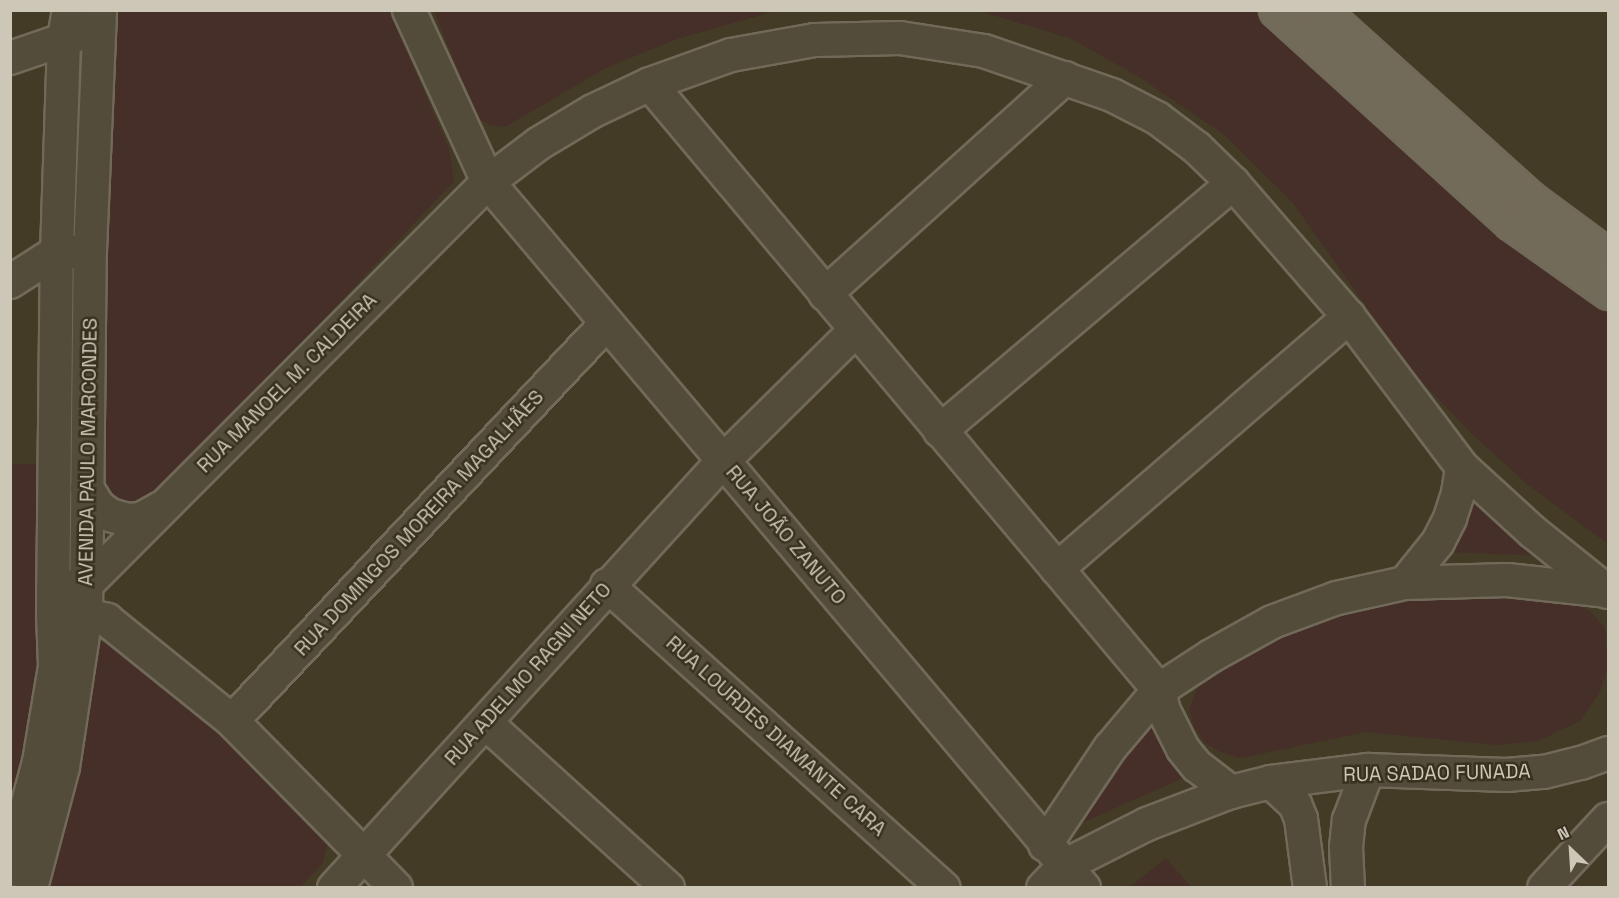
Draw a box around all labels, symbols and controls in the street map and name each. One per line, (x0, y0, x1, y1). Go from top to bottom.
street label: RUA MANOEL M. CALDEIRA (192, 288, 382, 478)
street label: AVENIDA PAULO MARCONDES (74, 318, 102, 586)
street label: RUA DOMINGOS MOREIRA MAGALHÃES (289, 385, 549, 661)
street label: RUA JOÃO ZANUTO (721, 460, 851, 610)
street label: RUA ADELMO RAGNI NETO (440, 578, 616, 770)
street label: RUA LOURDES DIAMANTE CARA (661, 631, 891, 841)
street label: RUA SADAO FUNADA (1343, 759, 1531, 787)
north arrow (1541, 820, 1601, 880)
text: N (1554, 821, 1572, 845)

